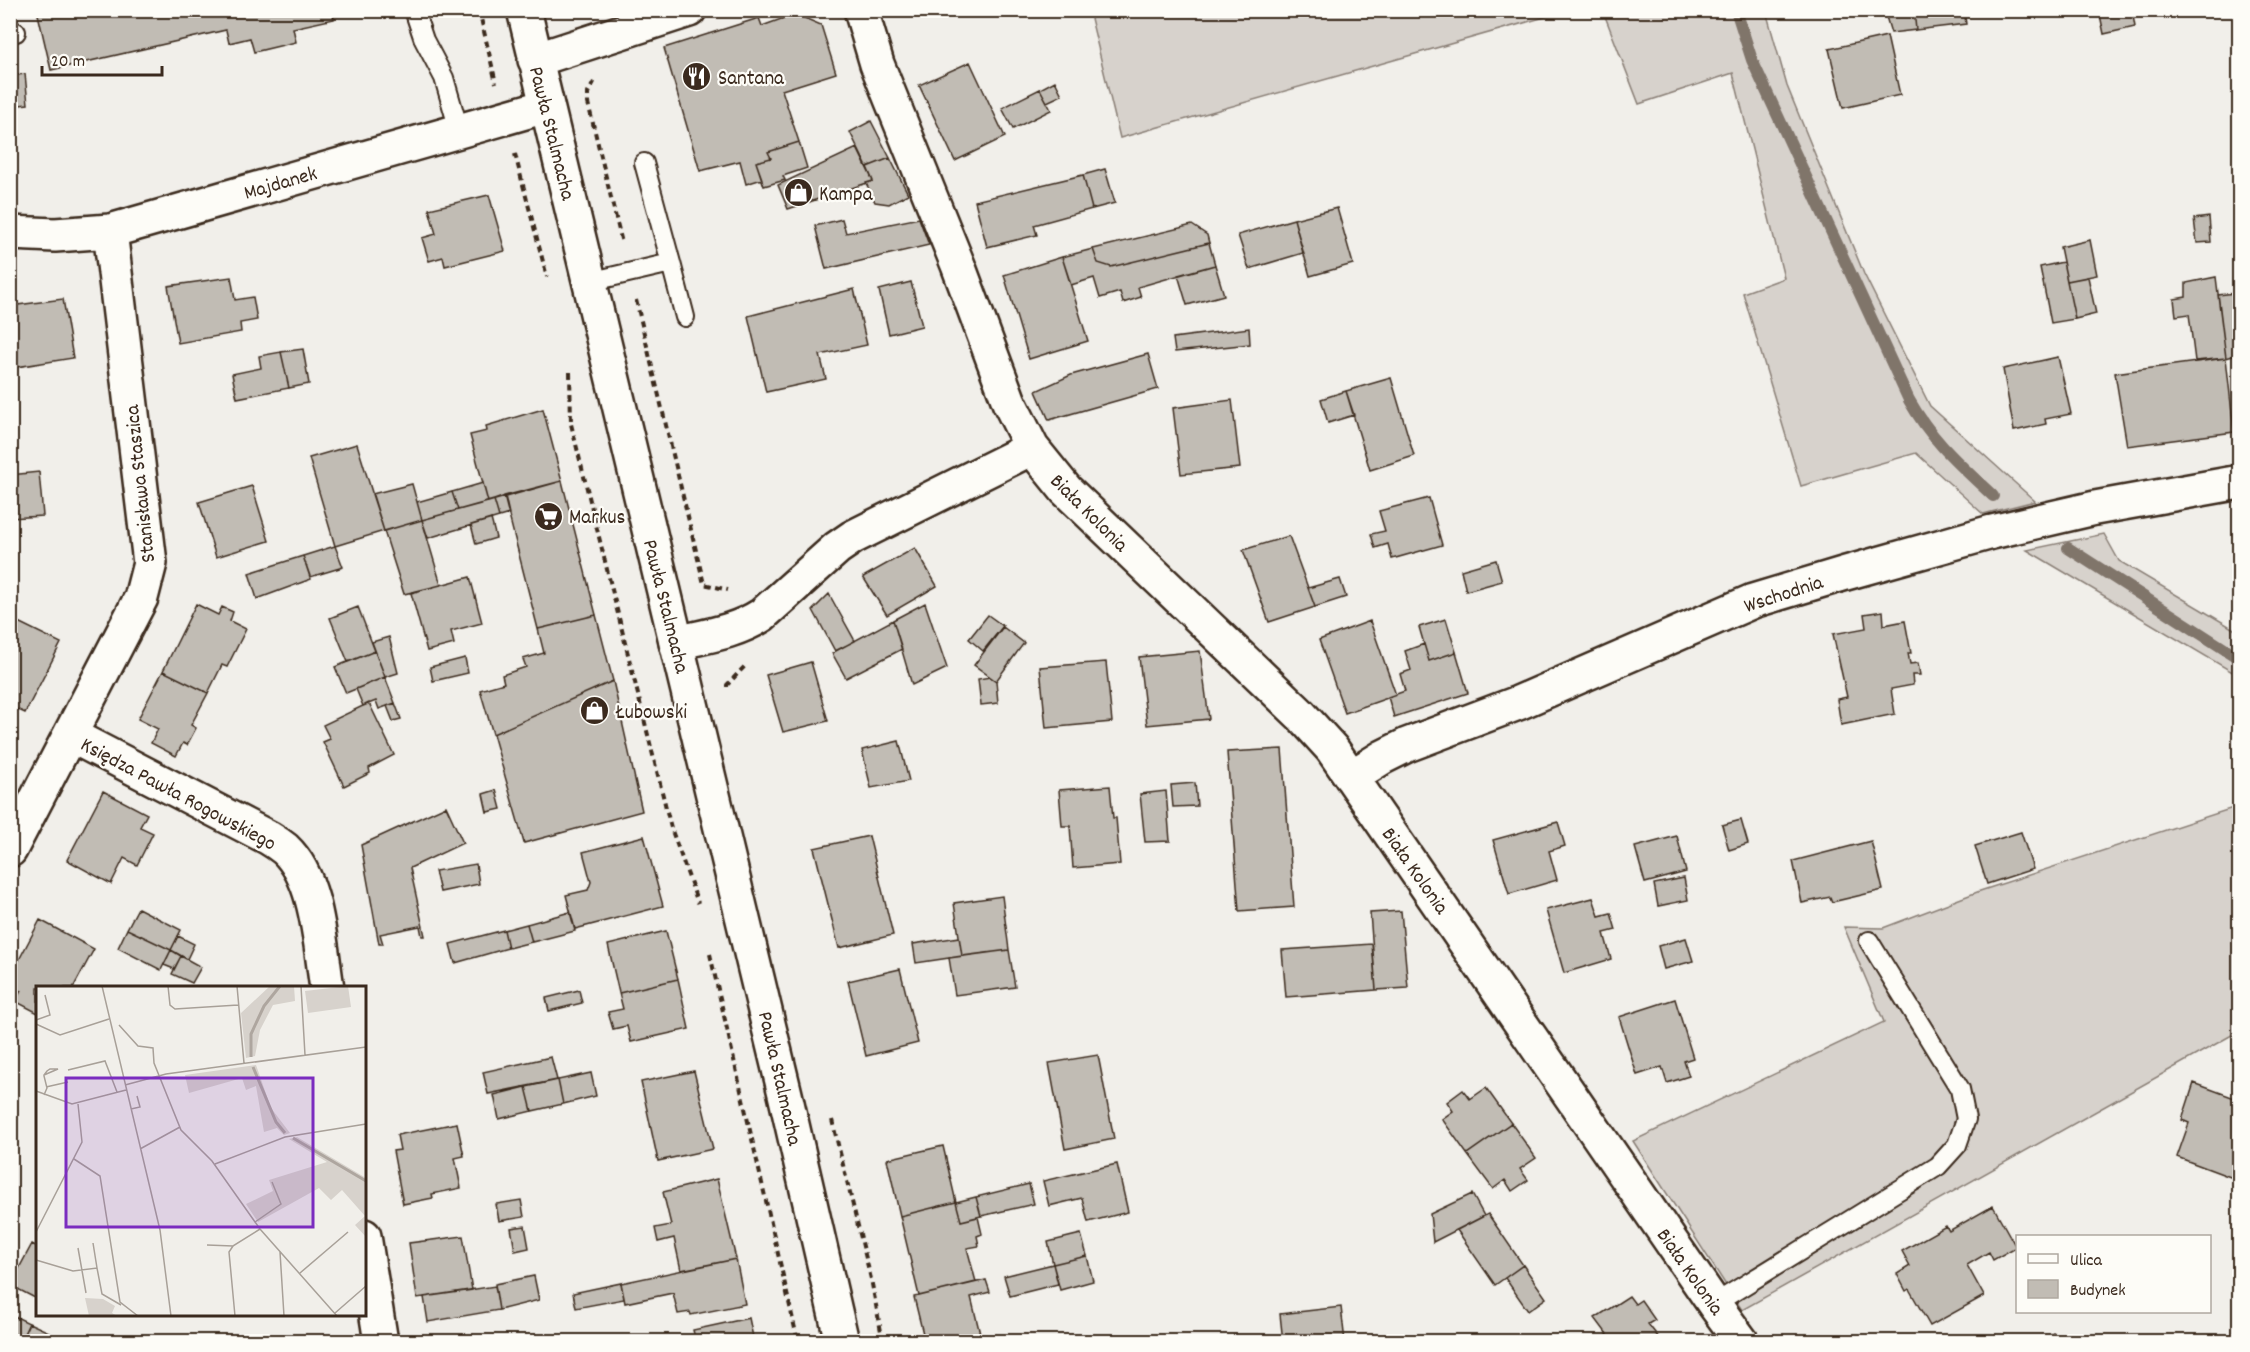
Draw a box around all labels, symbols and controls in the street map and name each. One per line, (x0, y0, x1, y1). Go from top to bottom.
scale bar (42, 39, 162, 77)
text: 20 m (51, 50, 85, 75)
restaurant icon: Santana (681, 61, 713, 93)
street label: Pawła Stalmacha (519, 64, 581, 205)
place label: Santana (718, 65, 785, 95)
street label: Majdanek (241, 160, 321, 210)
shop icon: Kampa (782, 177, 814, 209)
place label: Kampa (819, 181, 874, 211)
street label: Stanisława Staszica (119, 402, 165, 564)
street label: Biała Kolonia (1042, 468, 1135, 561)
supermarket icon: Markus (532, 500, 564, 532)
place label: Markus (569, 504, 625, 534)
street label: Pawła Stalmacha (633, 537, 695, 678)
street label: Wschodnia (1741, 569, 1828, 623)
shop icon: Łubowski (579, 695, 611, 727)
place label: Łubowski (615, 699, 687, 729)
street label: Księdza Pawła Rogowskiego (74, 731, 281, 860)
street label: Biała Kolonia (1372, 822, 1455, 922)
inset map (36, 986, 366, 1316)
street label: Pawła Stalmacha (748, 1009, 808, 1150)
street label: Biała Kolonia (1647, 1223, 1730, 1323)
legend (2016, 1235, 2211, 1313)
text: Ulica (2070, 1249, 2102, 1274)
text: Budynek (2070, 1279, 2126, 1304)

